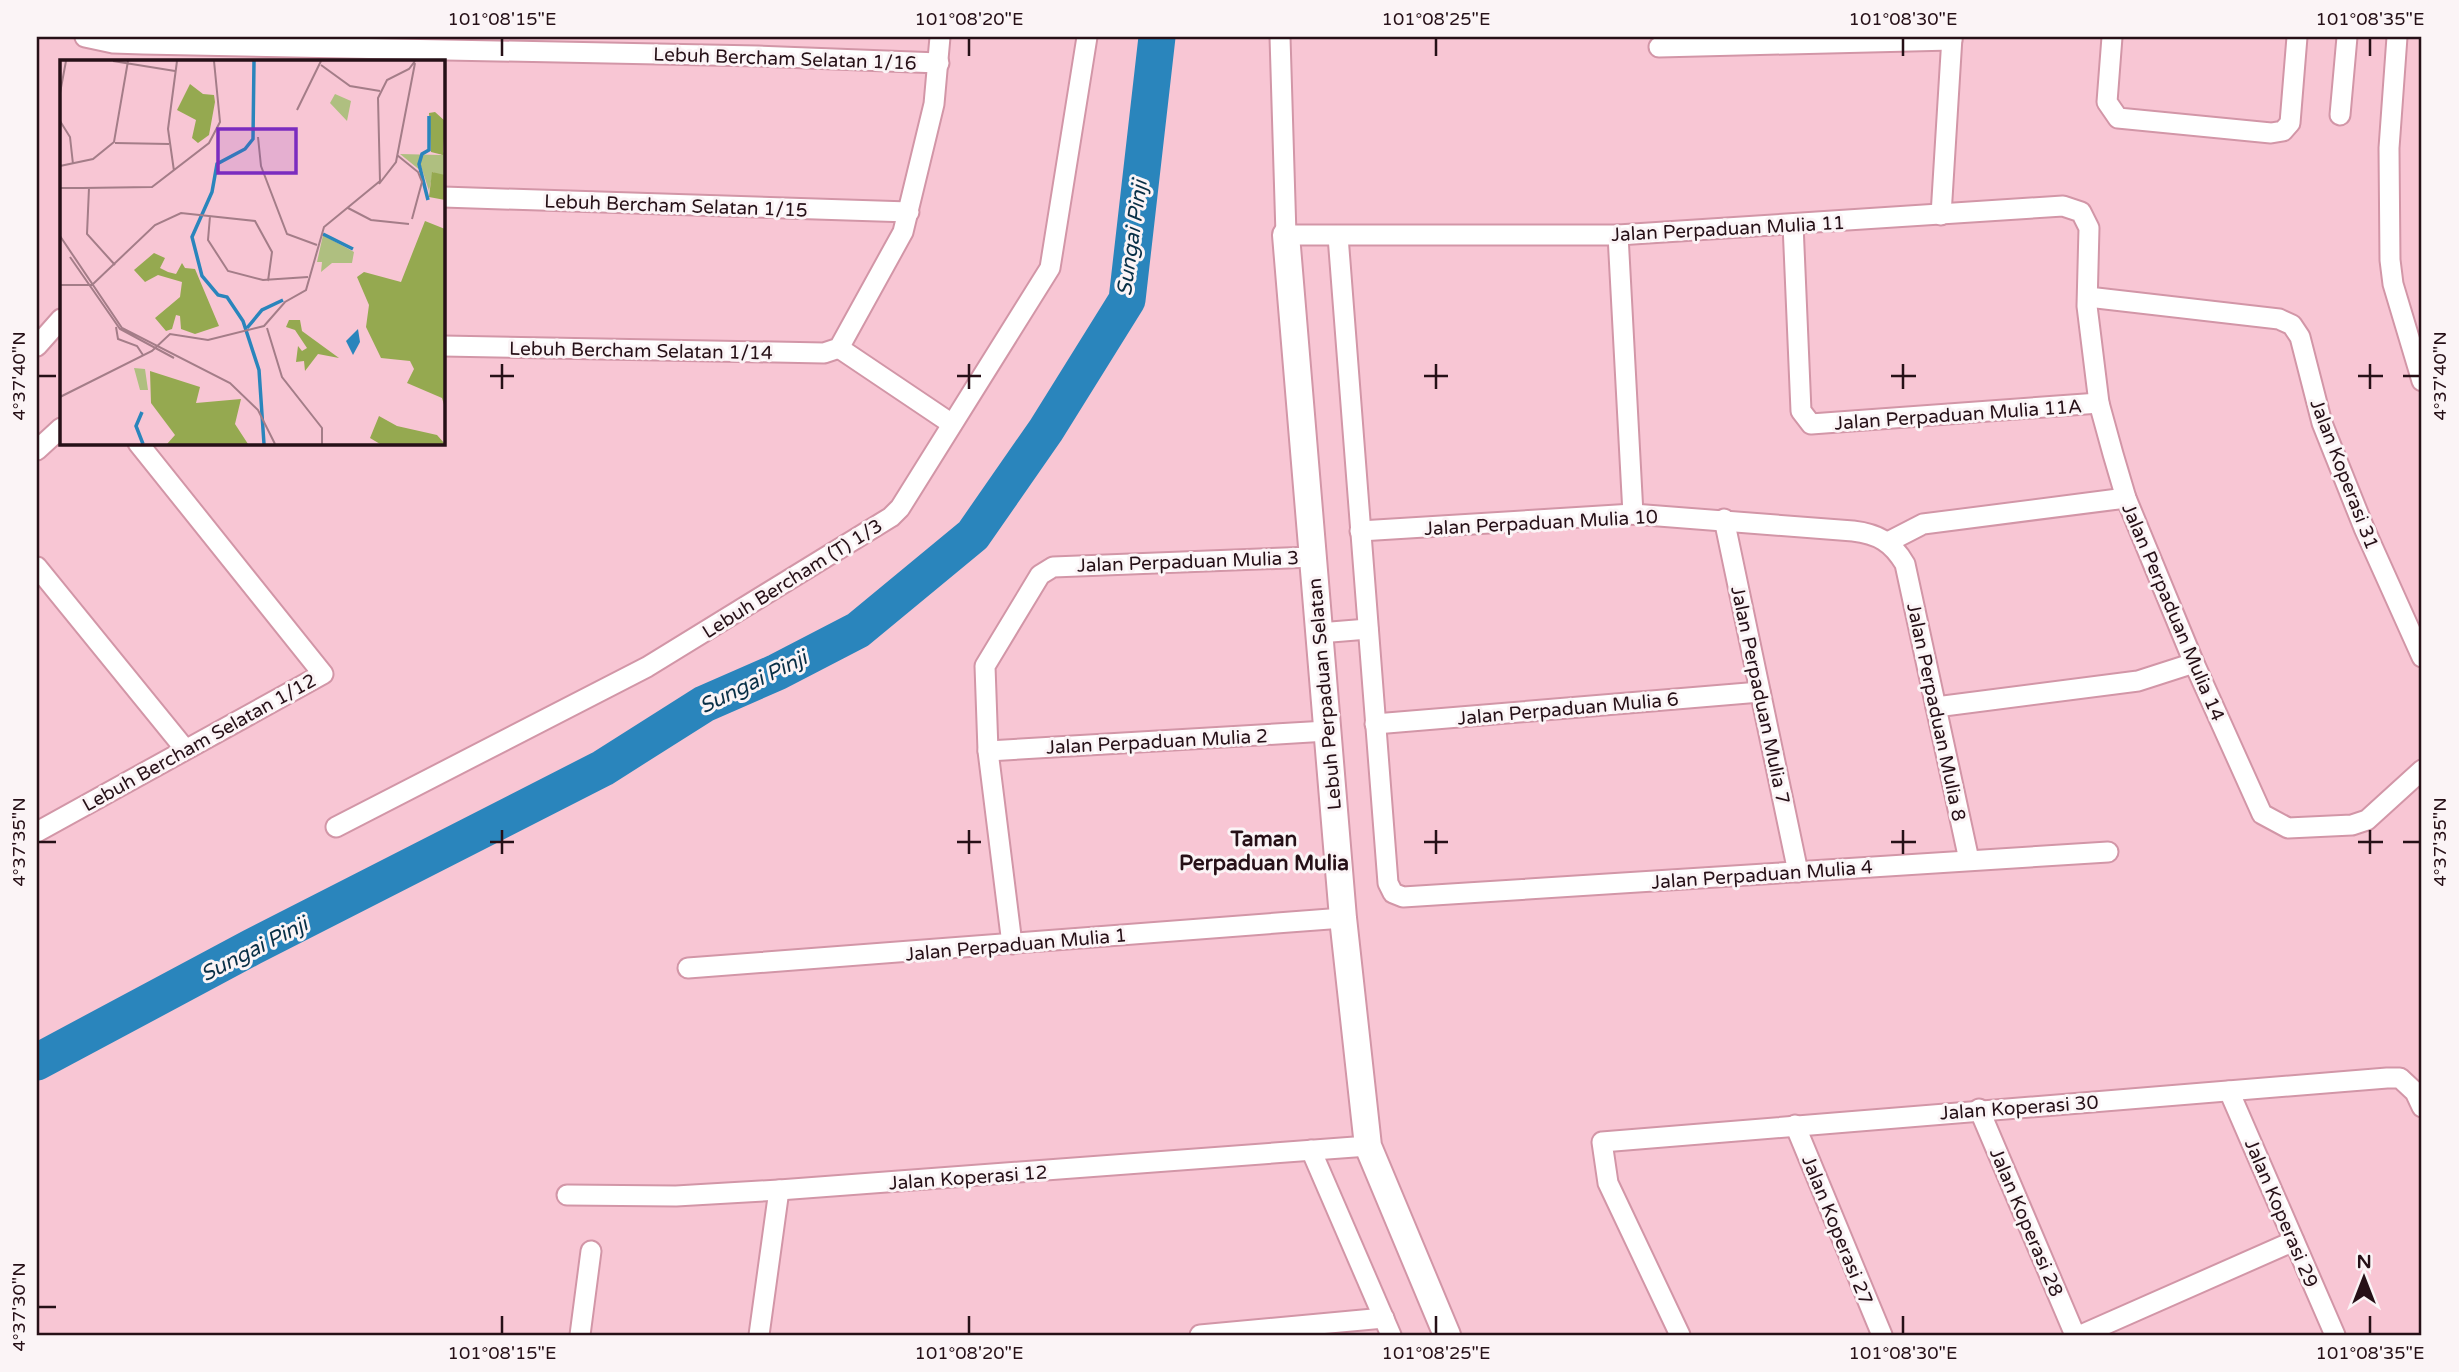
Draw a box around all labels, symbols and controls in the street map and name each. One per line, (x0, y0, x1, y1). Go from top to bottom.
text: 101°08'15"E (448, 8, 556, 30)
text: 101°08'20"E (915, 8, 1023, 30)
text: 101°08'25"E (1382, 8, 1490, 30)
text: 101°08'30"E (1849, 8, 1957, 30)
text: 101°08'35"E (2316, 8, 2424, 30)
street label: Lebuh Bercham Selatan 1/16 (653, 43, 917, 75)
inset map (60, 60, 444, 444)
water label: Sungai Pinji (1112, 176, 1153, 298)
street label: Lebuh Bercham Selatan 1/15 (544, 190, 808, 222)
street label: Jalan Perpaduan Mulia 11 (1611, 212, 1845, 246)
text: 4°37'40"N (8, 331, 30, 421)
text: 4°37'40"N (2429, 331, 2451, 421)
street label: Lebuh Bercham Selatan 1/14 (509, 338, 773, 364)
street label: Jalan Perpaduan Mulia 11A (1834, 395, 2083, 435)
street label: Jalan Koperasi 31 (2305, 396, 2383, 553)
street label: Jalan Perpaduan Mulia 14 (2117, 500, 2229, 724)
street label: Jalan Perpaduan Mulia 10 (1424, 506, 1659, 540)
street label: Lebuh Bercham (T) 1/3 (699, 514, 887, 643)
street label: Jalan Perpaduan Mulia 3 (1077, 547, 1299, 577)
street label: Lebuh Perpaduan Selatan (1304, 577, 1346, 811)
street label: Jalan Perpaduan Mulia 7 (1726, 584, 1794, 806)
street label: Jalan Perpaduan Mulia 8 (1902, 601, 1970, 823)
water label: Sungai Pinji (695, 644, 814, 719)
street label: Lebuh Bercham Selatan 1/12 (79, 669, 320, 816)
street label: Jalan Perpaduan Mulia 6 (1457, 688, 1680, 730)
street label: Jalan Perpaduan Mulia 2 (1046, 725, 1269, 759)
text: 4°37'35"N (8, 797, 30, 887)
text: 4°37'35"N (2429, 797, 2451, 887)
district label: Taman Perpaduan Mulia (1179, 827, 1349, 876)
street label: Jalan Perpaduan Mulia 4 (1651, 856, 1874, 894)
water label: Sungai Pinji (197, 911, 314, 987)
street label: Jalan Perpaduan Mulia 1 (905, 924, 1128, 966)
street label: Jalan Koperasi 30 (1939, 1091, 2099, 1125)
street label: Jalan Koperasi 29 (2240, 1136, 2322, 1291)
street label: Jalan Koperasi 28 (1985, 1145, 2067, 1300)
street label: Jalan Koperasi 27 (1797, 1152, 1877, 1308)
street label: Jalan Koperasi 12 (888, 1161, 1048, 1195)
north arrow (2330, 1242, 2400, 1312)
text: N (2356, 1251, 2372, 1273)
text: 4°37'30"N (8, 1262, 30, 1352)
text: 101°08'15"E (448, 1342, 556, 1364)
text: 101°08'20"E (915, 1342, 1023, 1364)
text: 101°08'25"E (1382, 1342, 1490, 1364)
text: 101°08'30"E (1849, 1342, 1957, 1364)
text: 101°08'35"E (2316, 1342, 2424, 1364)

